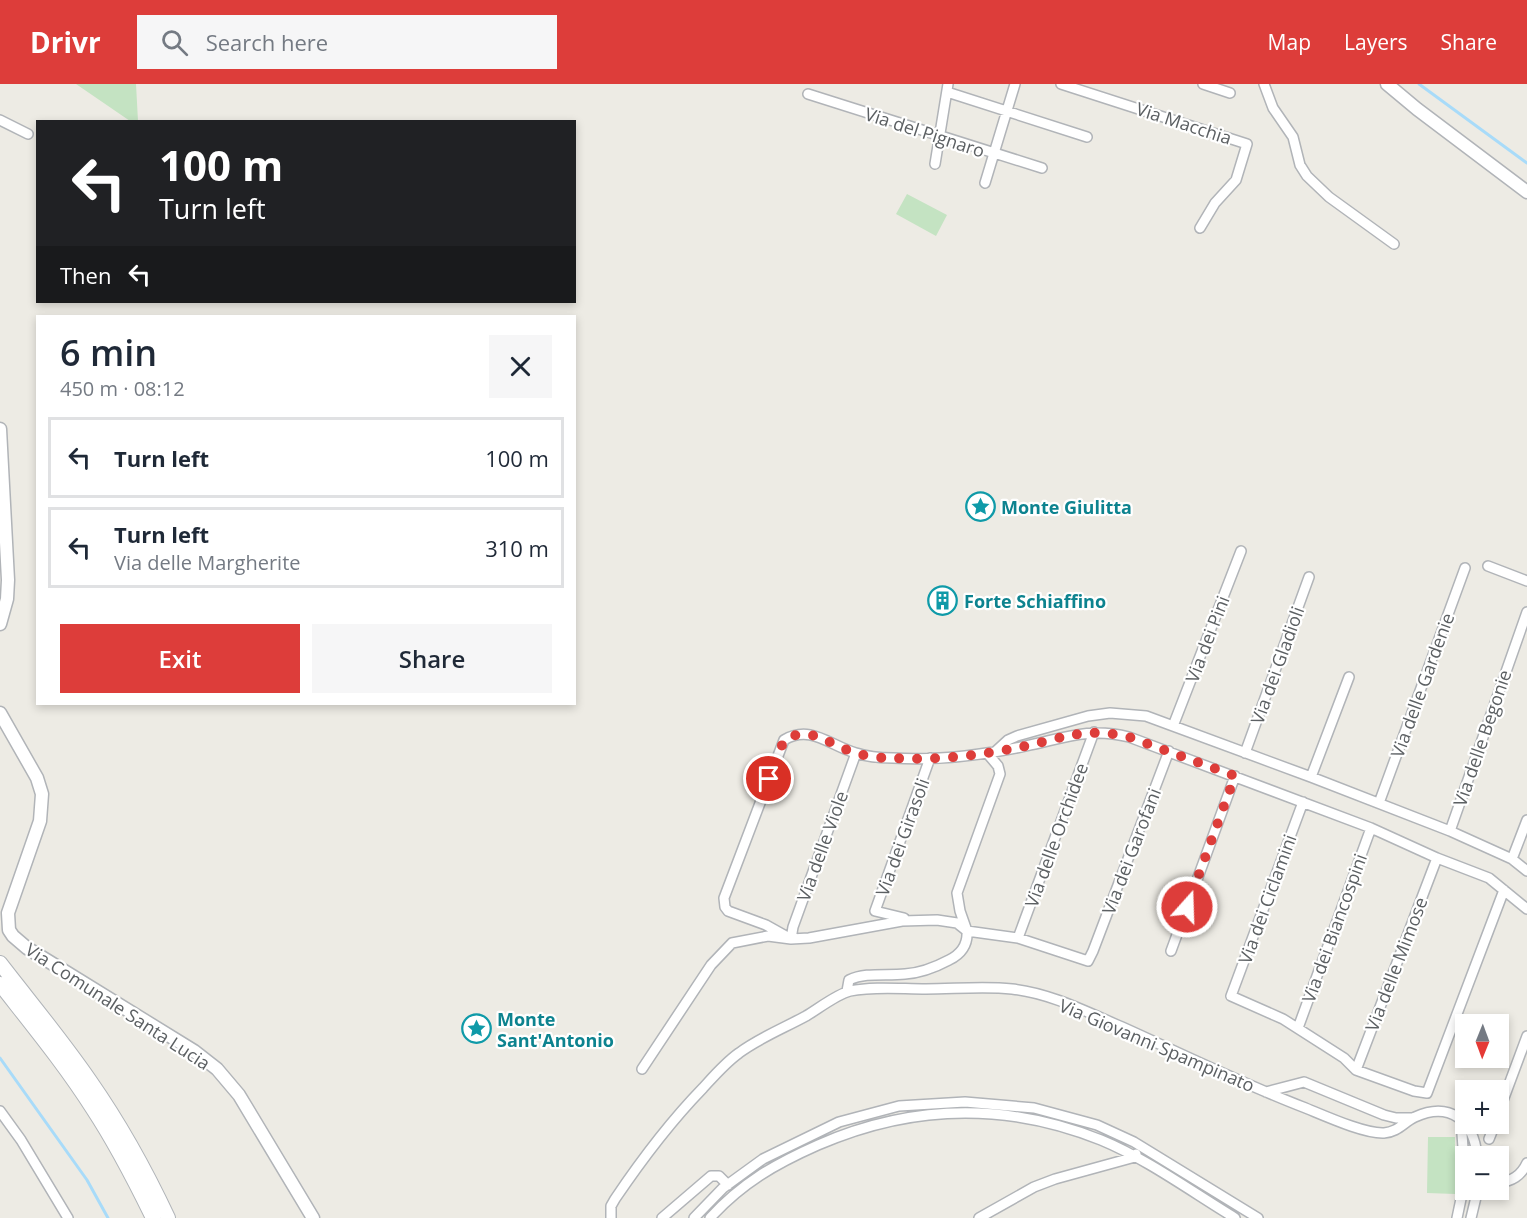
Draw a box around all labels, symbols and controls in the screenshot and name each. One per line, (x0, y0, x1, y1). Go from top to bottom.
search box (137, 15, 557, 69)
text: Drivr (30, 23, 101, 61)
icon: search (158, 26, 191, 59)
text: Search here (206, 27, 328, 57)
text: Map (1268, 28, 1311, 56)
text: Layers (1344, 28, 1408, 56)
text: Share (1441, 28, 1497, 56)
street label: Via Macchia (1133, 96, 1235, 150)
street label: Via del Pignaro (862, 101, 988, 163)
text: 100 m (159, 136, 283, 193)
icon: left (60, 144, 138, 222)
text: Turn left (159, 190, 266, 227)
icon: left (123, 258, 156, 291)
text: Then (60, 260, 111, 290)
text: 6 min (60, 328, 157, 377)
button: close (489, 335, 552, 398)
text: 450 m · 08:12 (60, 375, 185, 402)
icon: left (63, 441, 96, 474)
text: Turn left (114, 443, 209, 473)
text: 100 m (485, 443, 549, 473)
place icon: Monte Giulitta (964, 491, 996, 523)
place label: Monte Giulitta (1001, 495, 1132, 519)
text: Turn left (114, 519, 209, 549)
icon: left (63, 531, 96, 564)
text: 310 m (485, 533, 549, 563)
text: Via delle Margherite (114, 549, 300, 576)
building icon: Forte Schiaffino (927, 585, 959, 617)
place label: Forte Schiaffino (964, 589, 1106, 613)
street label: Via dei Pini (1179, 592, 1235, 686)
street label: Via dei Gladioli (1245, 603, 1309, 727)
street label: Via delle Gardenie (1385, 609, 1459, 761)
button: Exit (60, 624, 300, 693)
button: Share (312, 624, 552, 693)
street label: Via delle Begonie (1447, 666, 1517, 810)
pin (743, 753, 794, 804)
street label: Via delle Orchidee (1019, 760, 1093, 910)
icon: arrive (752, 762, 785, 795)
street label: Via dei Girasoli (870, 775, 934, 899)
street label: Via dei Garofani (1096, 785, 1166, 917)
street label: Via delle Viole (791, 788, 853, 904)
street label: Via dei Ciclamini (1232, 831, 1302, 967)
street label: Via dei Biancospini (1296, 850, 1372, 1006)
position arrow (1155, 875, 1219, 939)
street label: Via delle Mimose (1359, 893, 1433, 1035)
street label: Via Comunale Santa Lucia (21, 937, 215, 1075)
street label: Via Giovanni Spampinato (1056, 993, 1258, 1097)
place label: Monte Sant'Antonio (497, 1007, 614, 1052)
place icon: Monte Sant'Antonio (460, 1013, 492, 1045)
north arrow (1455, 1014, 1509, 1068)
map controls (1455, 1014, 1509, 1200)
button: + (1455, 1080, 1509, 1134)
button: − (1455, 1146, 1509, 1200)

